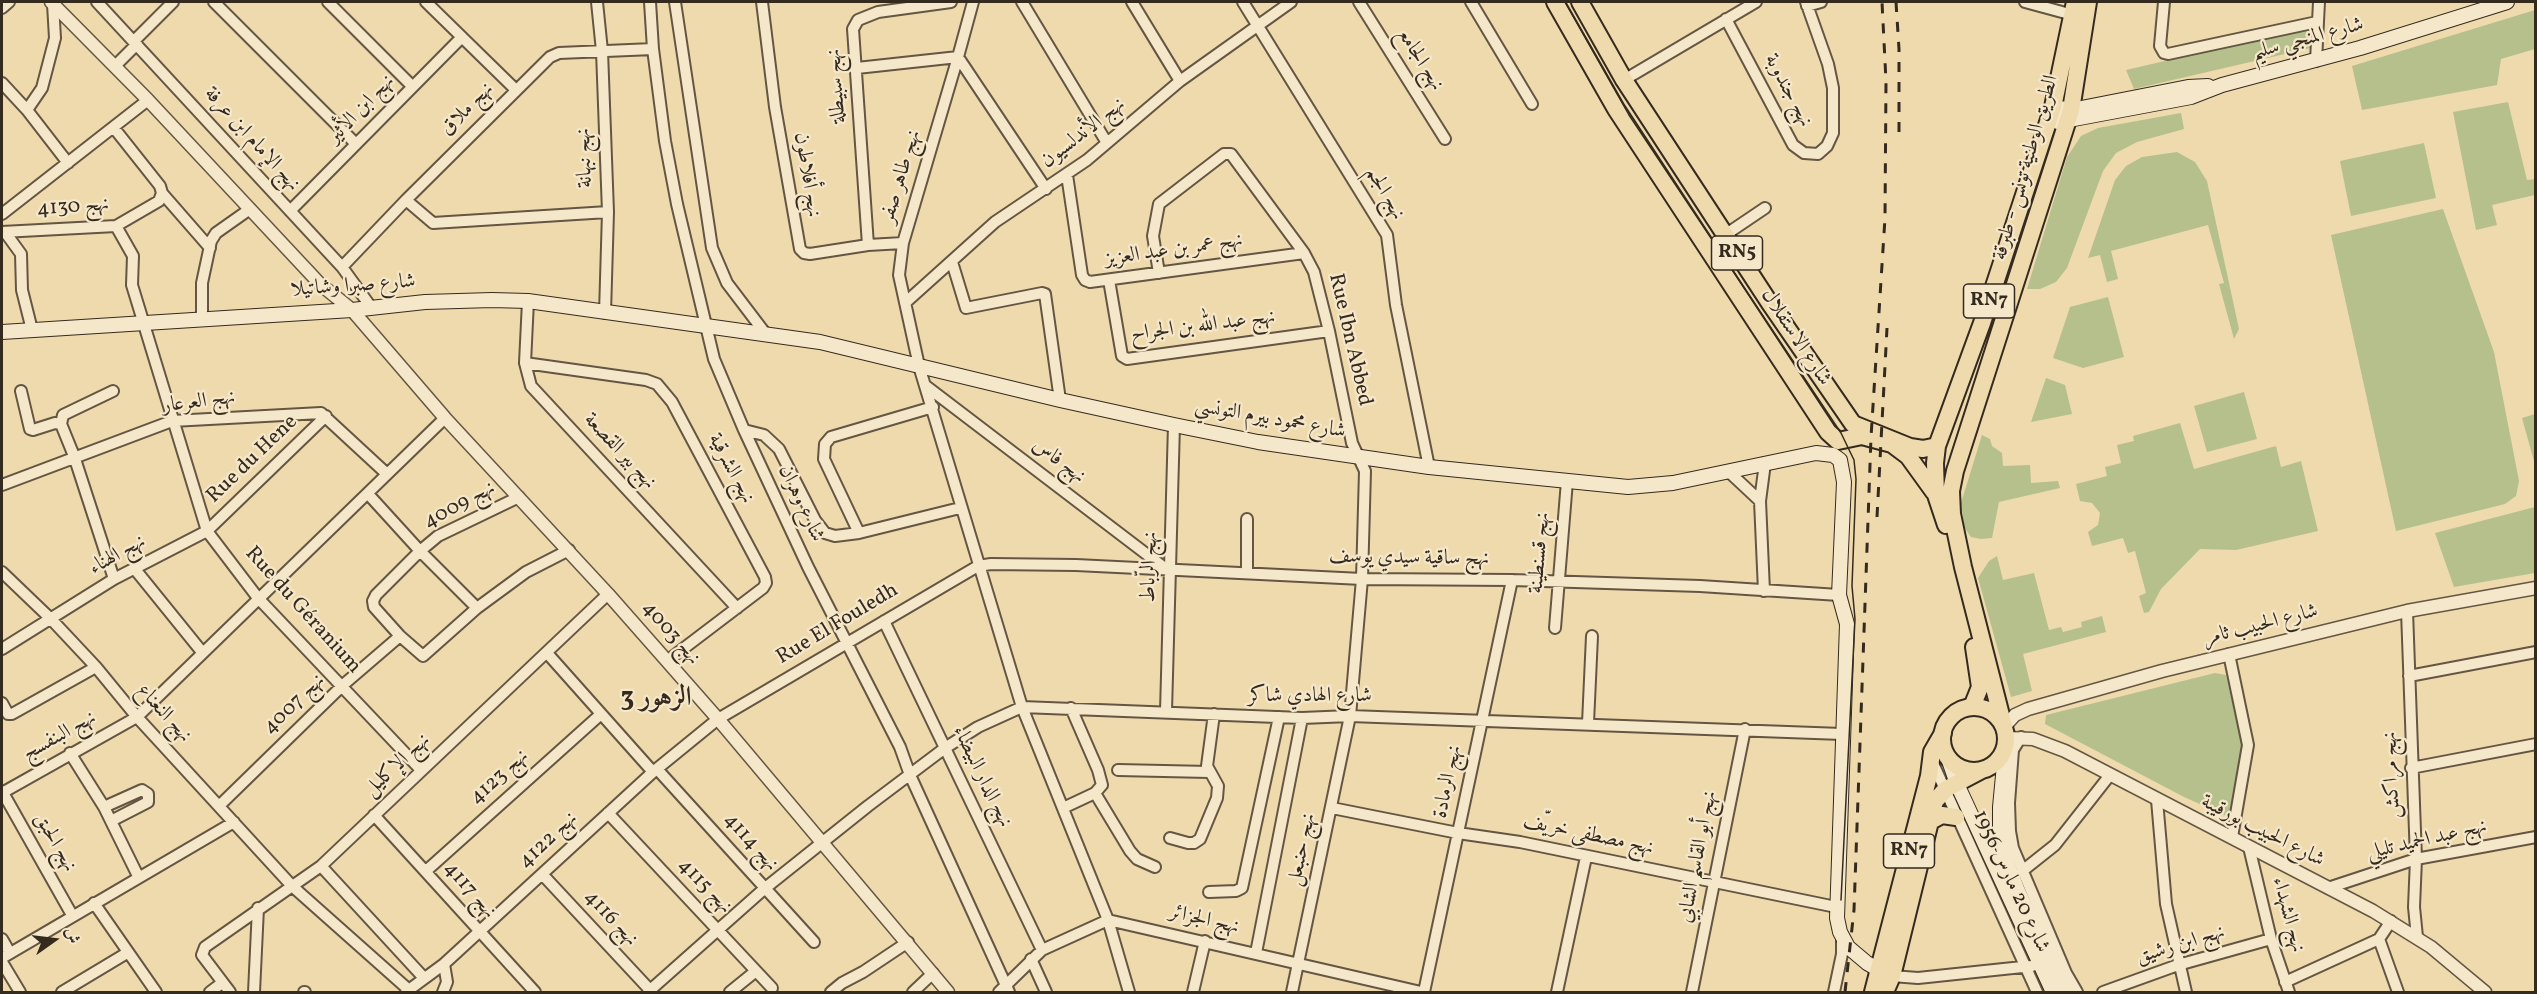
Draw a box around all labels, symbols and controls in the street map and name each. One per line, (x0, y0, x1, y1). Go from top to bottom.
street label: شارع المنجي سليم (2249, 13, 2367, 67)
street label: نهج الجامع (1390, 24, 1448, 96)
street label: نهج سبيطلة (823, 48, 853, 124)
street label: نهج جندوبة (1757, 50, 1817, 132)
street label: نهج ابن الأثير (323, 70, 401, 150)
street label: الطريق الوطنية تونس - طبرقة (1989, 73, 2065, 263)
street label: نهج ملاق (436, 78, 500, 142)
street label: نهج الإمام ابن عرفة (197, 83, 305, 197)
street label: نهج الأندلسيون (1037, 93, 1131, 175)
street label: نهج طاهر صفر (876, 127, 928, 227)
street label: نهج نبهانة (572, 128, 600, 188)
street label: نهج أفلاطون (787, 131, 825, 219)
street label: نهج الجم (1359, 163, 1409, 225)
street label: نهج 4130 (36, 193, 110, 223)
street label: نهج عمر بن عبد العزيز (1103, 229, 1245, 273)
road number: RN5 (1712, 236, 1762, 270)
street label: شارع صبرا وشاتيلا (290, 270, 416, 304)
street label: Rue Ibn Abbed (1321, 271, 1377, 409)
road number: RN7 (1964, 284, 2014, 318)
street label: شارع الاستقلال (1754, 285, 1836, 391)
street label: نهج عبد الله بن الجراح (1129, 306, 1277, 348)
street label: نهج العرعار (161, 386, 237, 420)
street label: شارع محمود بيرم التونسي (1193, 394, 1347, 446)
street label: نهج بير القصعة (577, 408, 661, 496)
street label: Rue du Hene (202, 410, 304, 510)
street label: نهج الشرقية (701, 430, 759, 508)
street label: نهج فاس (1026, 434, 1090, 490)
street label: شارع وهران (771, 461, 829, 547)
street label: نهج 4009 (420, 477, 500, 535)
street label: نهج قسنطينة (1525, 511, 1557, 595)
street label: نهج الهناء (85, 530, 151, 582)
street label: نهج الرّباط (1137, 531, 1165, 603)
street label: Rue du Géranium (238, 542, 366, 680)
street label: نهج ساقية سيدي يوسف (1329, 545, 1489, 573)
street label: Rue El Fouledh (772, 579, 904, 671)
street label: نهج 4003 (635, 597, 705, 671)
street label: شارع الحبيب ثامر (2201, 600, 2321, 652)
street label: نهج 4007 (259, 669, 331, 741)
street label: نهج النعناع (130, 679, 196, 749)
district label: الزهور 3 (620, 684, 692, 716)
street label: شارع الهادي شاكر (1248, 684, 1372, 710)
street label: نهج البنفسج (19, 706, 101, 768)
street label: نهج الدار البيضاء (946, 722, 1016, 832)
street label: نهج الإكليل (359, 729, 437, 803)
street label: نهج مراكش (2379, 731, 2407, 819)
street label: نهج الرمادة (1429, 743, 1469, 821)
street label: نهج 4123 (465, 745, 535, 811)
street label: نهج أبو القاسم الشابي (1674, 789, 1724, 925)
street label: شارع الحبيب بورقيبة (2196, 790, 2328, 874)
street label: نهج 4122 (514, 807, 584, 875)
street label: شارع 20 مارس 1956 (1966, 807, 2054, 957)
street label: نهج الحبق (27, 809, 81, 877)
street label: نهج 4114 (717, 809, 783, 877)
street label: نهج مصطفى خريّف (1520, 810, 1656, 862)
street label: نهج حنبعل (1283, 811, 1323, 889)
street label: نهج عبد الحميد تليلي (2364, 815, 2490, 867)
road number: RN7 (1884, 834, 1934, 868)
street label: نهج 4115 (671, 854, 737, 920)
street label: نهج 4117 (437, 857, 501, 925)
street label: نهج الشهداء (2265, 875, 2309, 955)
street label: نهج 4116 (578, 885, 642, 953)
street label: نهج الجزائر (1167, 901, 1241, 941)
north arrow (24, 910, 84, 970)
street label: نهج ابن رشيق (2134, 921, 2228, 971)
text: ش (59, 925, 84, 946)

